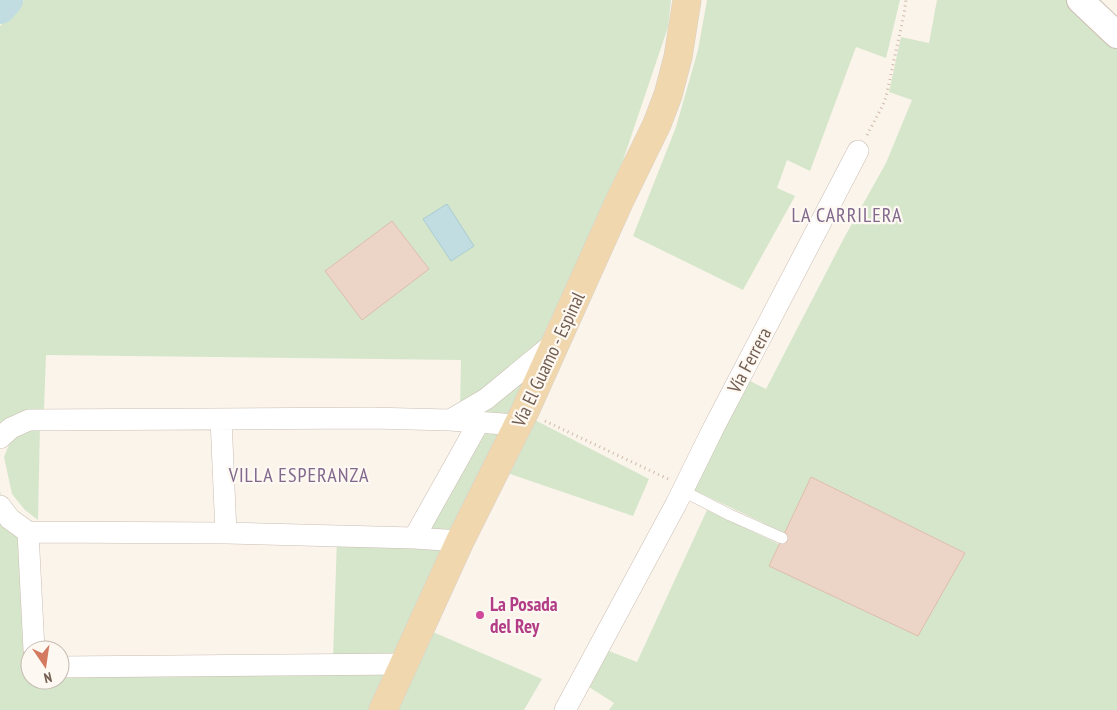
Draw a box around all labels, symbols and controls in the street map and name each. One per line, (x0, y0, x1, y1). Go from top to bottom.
district label: LA CARRILERA (792, 202, 902, 228)
street label: Vía El Guamo - Espinal (506, 287, 590, 431)
street label: Vía Ferrera (721, 323, 776, 398)
district label: VILLA ESPERANZA (228, 462, 369, 488)
place label: La Posada del Rey (490, 592, 558, 638)
marker: La Posada del Rey (474, 609, 486, 621)
north arrow (20, 640, 70, 690)
text: N (42, 668, 54, 687)

